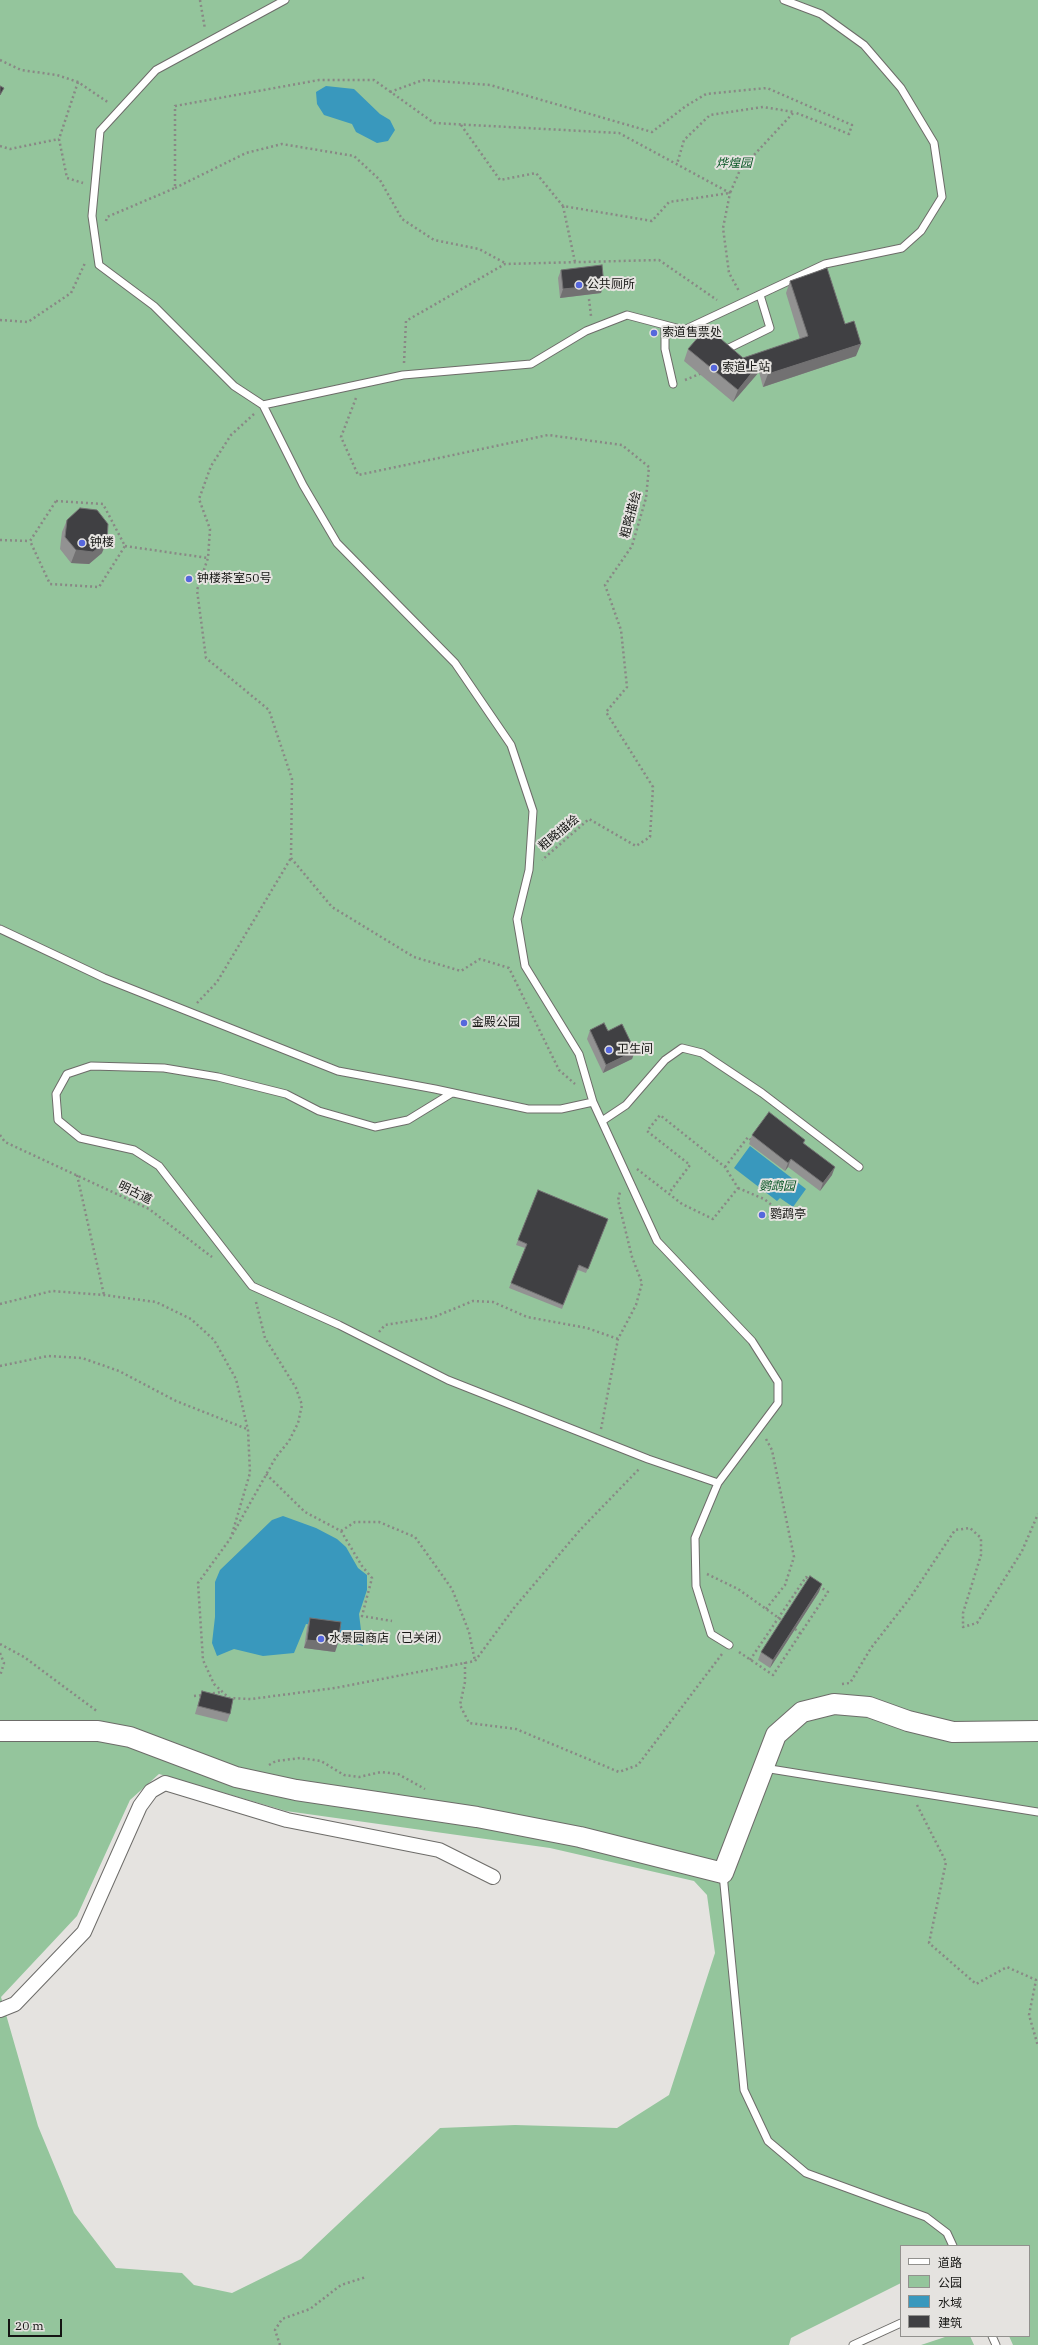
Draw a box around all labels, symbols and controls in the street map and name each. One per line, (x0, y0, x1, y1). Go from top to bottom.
park label: 烨煌园 (716, 157, 752, 171)
place label: 公共厕所 (587, 278, 635, 292)
marker: 公共厕所 (574, 280, 584, 290)
place label: 索道售票处 (662, 326, 722, 340)
marker: 索道售票处 (649, 328, 659, 338)
place label: 索道上站 (722, 361, 770, 375)
marker: 索道上站 (709, 363, 719, 373)
street label: 粗略描绘 (618, 490, 644, 540)
place label: 钟楼 (90, 536, 114, 550)
marker: 钟楼 (77, 538, 87, 548)
place label: 钟楼茶室50号 (197, 572, 271, 586)
marker: 钟楼茶室50号 (184, 574, 194, 584)
street label: 粗略描绘 (536, 812, 582, 854)
place label: 金殿公园 (472, 1016, 520, 1030)
marker: 金殿公园 (459, 1018, 469, 1028)
place label: 卫生间 (617, 1043, 653, 1057)
marker: 卫生间 (604, 1045, 614, 1055)
street label: 明古道 (116, 1179, 154, 1207)
park label: 鹦鹉园 (759, 1180, 795, 1194)
place label: 鹦鹉亭 (770, 1208, 806, 1222)
marker: 鹦鹉亭 (757, 1210, 767, 1220)
place label: 水景园商店（已关闭） (329, 1632, 449, 1646)
marker: 水景园商店（已关闭） (316, 1634, 326, 1644)
legend (900, 2245, 1030, 2337)
text: 道路 (938, 2255, 962, 2270)
text: 公园 (938, 2275, 962, 2290)
text: 水域 (938, 2295, 962, 2310)
scale bar (10, 2311, 64, 2337)
text: 建筑 (938, 2315, 962, 2330)
text: 20 m (15, 2318, 44, 2333)

